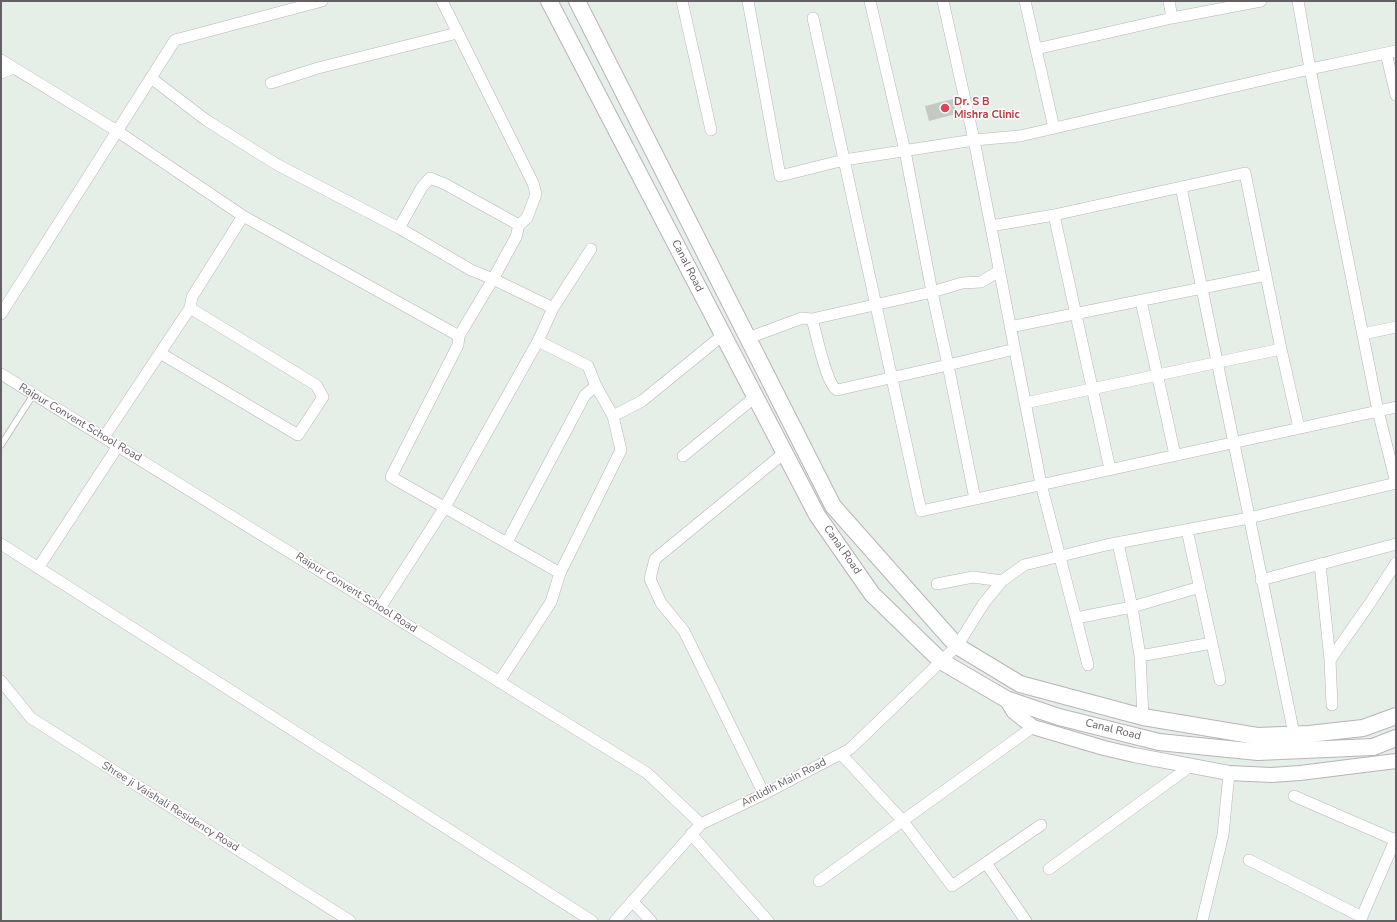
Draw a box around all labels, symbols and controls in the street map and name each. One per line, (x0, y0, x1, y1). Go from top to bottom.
place label: Dr. S B Mishra Clinic (954, 95, 1020, 121)
marker: Dr. S B Mishra Clinic (939, 102, 951, 114)
street label: Canal Road (668, 238, 706, 294)
street label: Raipur Convent School Road (16, 381, 144, 465)
street label: Canal Road (820, 523, 864, 577)
street label: Raipur Convent School Road (293, 550, 419, 636)
street label: Canal Road (1084, 717, 1142, 743)
street label: Amlidih Main Road (739, 756, 829, 810)
street label: Shree ji Vaishali Residency Road (99, 759, 241, 855)

